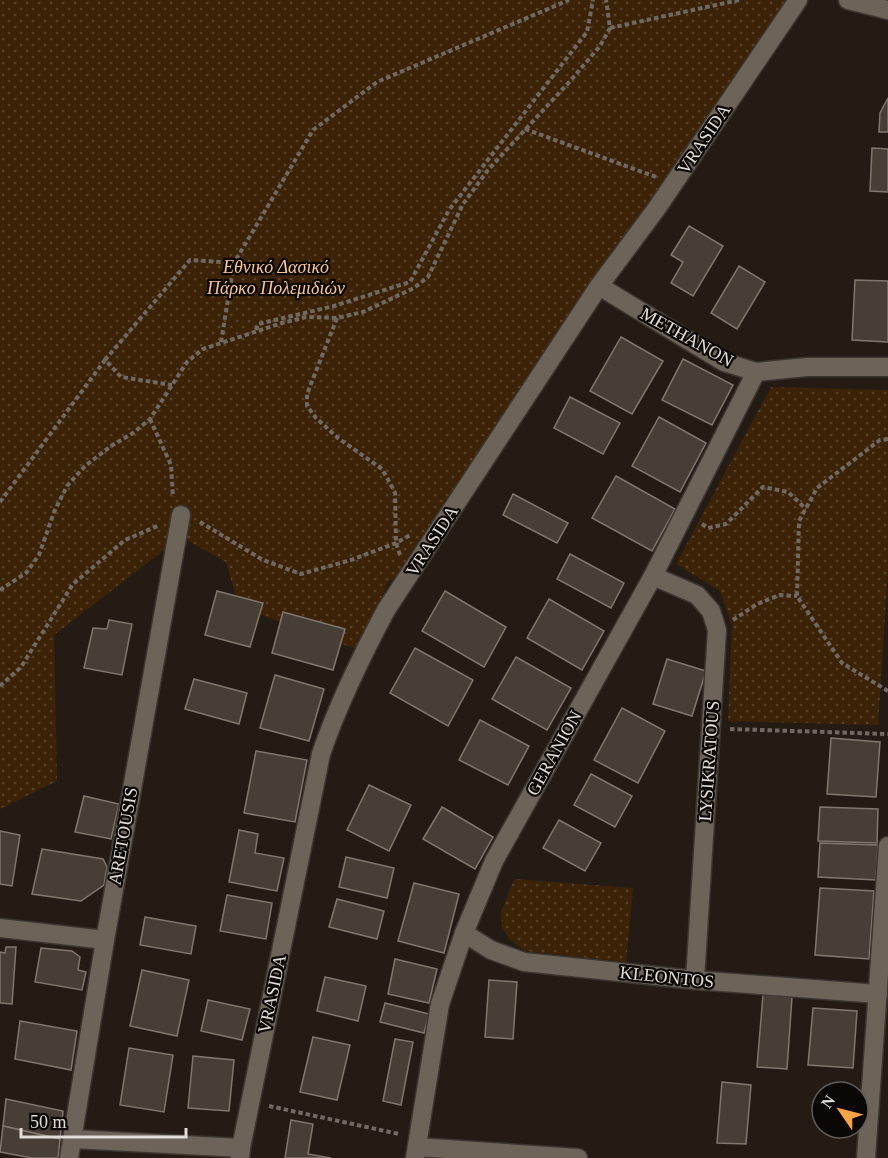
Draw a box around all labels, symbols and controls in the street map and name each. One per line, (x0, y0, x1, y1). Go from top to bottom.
street label: VRASIDA (673, 100, 735, 178)
park label: Εθνικό Δασικό Πάρκο Πολεμιδιών (206, 257, 345, 298)
street label: METHANON (637, 303, 737, 371)
street label: VRASIDA (402, 502, 462, 580)
street label: LYSIKRATOUS (695, 700, 723, 822)
street label: GERANION (522, 707, 586, 799)
street label: ARETOUSIS (105, 786, 141, 886)
street label: VRASIDA (254, 953, 290, 1035)
street label: KLEONTOS (619, 962, 715, 992)
north arrow (810, 1080, 870, 1140)
text: N (818, 1092, 839, 1111)
scale bar (21, 1101, 186, 1139)
text: 50 m (30, 1112, 67, 1132)

